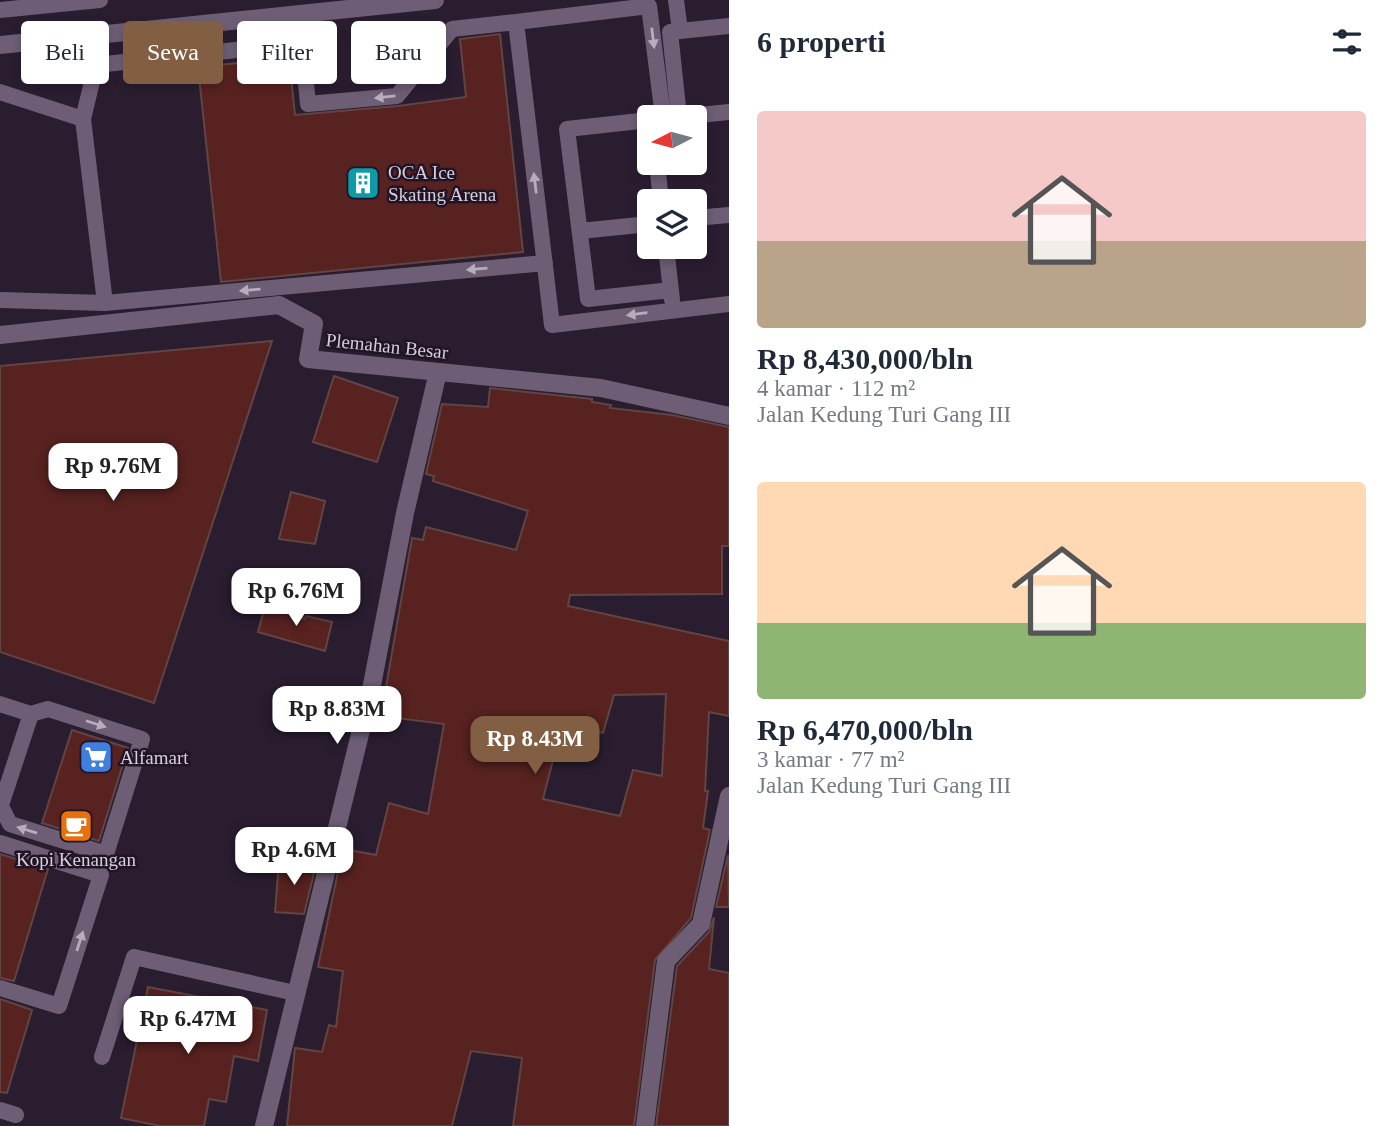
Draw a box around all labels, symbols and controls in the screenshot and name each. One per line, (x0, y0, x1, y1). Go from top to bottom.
chip: Beli (21, 21, 109, 84)
chip: Sewa (123, 21, 223, 84)
chip: Filter (237, 21, 337, 84)
chip: Baru (351, 21, 446, 84)
icon: filters (1328, 23, 1366, 61)
text: 6 properti (757, 25, 886, 58)
one-way arrow (648, 27, 659, 49)
one-way arrow (374, 92, 396, 103)
north arrow (637, 105, 707, 175)
map controls (637, 105, 707, 259)
icon: home (999, 157, 1125, 283)
place label: OCA Ice Skating Arena (388, 162, 497, 205)
building icon: OCA Ice Skating Arena (344, 164, 382, 202)
one-way arrow (530, 172, 541, 194)
button: layers (637, 189, 707, 259)
one-way arrow (466, 264, 488, 275)
one-way arrow (239, 284, 261, 295)
one-way arrow (626, 309, 648, 320)
street label: Plemahan Besar (325, 329, 450, 363)
text: Rp 8,430,000/bln (757, 342, 973, 375)
text: 4 kamar · 112 m² (757, 376, 915, 401)
text: Jalan Kedung Turi Gang III (757, 402, 1011, 427)
pin: Rp 9.76M (41, 444, 185, 503)
text: Rp 9.76M (64, 453, 162, 478)
icon: home (999, 528, 1125, 654)
pin: Rp 6.76M (224, 568, 368, 628)
text: Rp 6.76M (247, 578, 345, 603)
pin: Rp 8.83M (265, 686, 409, 746)
text: Rp 8.83M (288, 696, 386, 721)
text: Rp 6,470,000/bln (757, 713, 973, 746)
pin: Rp 8.43M (463, 716, 607, 776)
one-way arrow (86, 720, 107, 730)
text: Rp 8.43M (486, 726, 584, 751)
supermarket icon: Alfamart (77, 738, 115, 776)
place label: Alfamart (120, 747, 189, 768)
text: 3 kamar · 77 m² (757, 747, 904, 772)
text: Jalan Kedung Turi Gang III (757, 773, 1011, 798)
cafe icon: Kopi Kenangan (57, 807, 95, 845)
one-way arrow (16, 824, 37, 834)
pin: Rp 4.6M (229, 828, 359, 887)
text: Rp 4.6M (251, 837, 337, 862)
place label: Kopi Kenangan (16, 849, 136, 870)
one-way arrow (75, 931, 86, 952)
pin: Rp 6.47M (116, 996, 260, 1056)
text: Rp 6.47M (139, 1006, 237, 1031)

